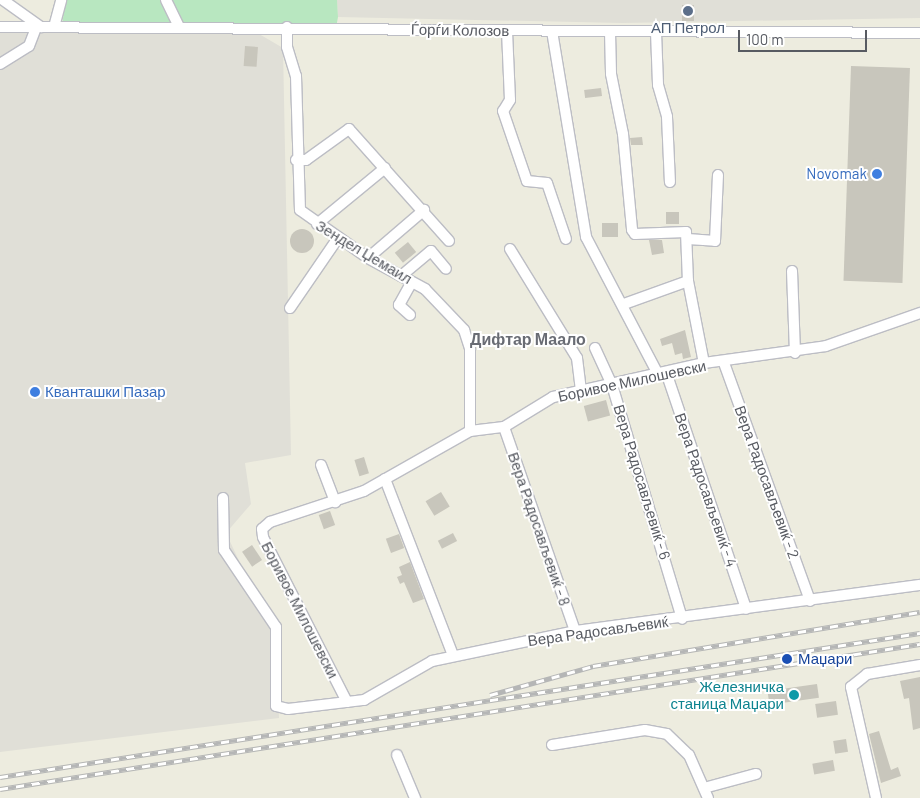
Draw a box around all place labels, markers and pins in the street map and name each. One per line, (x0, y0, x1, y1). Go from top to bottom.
marker: АП Петрол (682, 5, 694, 17)
place label: АП Петрол (651, 19, 725, 37)
place label: Novomak (806, 165, 867, 183)
marker: Novomak (871, 168, 883, 180)
place label: Кванташки Пазар (45, 383, 166, 401)
marker: Кванташки Пазар (29, 386, 41, 398)
place label: Маџари (798, 650, 852, 668)
marker: Маџари (780, 652, 794, 666)
place label: Железничка станица Маџари (671, 677, 784, 712)
marker: Железничка станица Маџари (788, 689, 800, 701)

